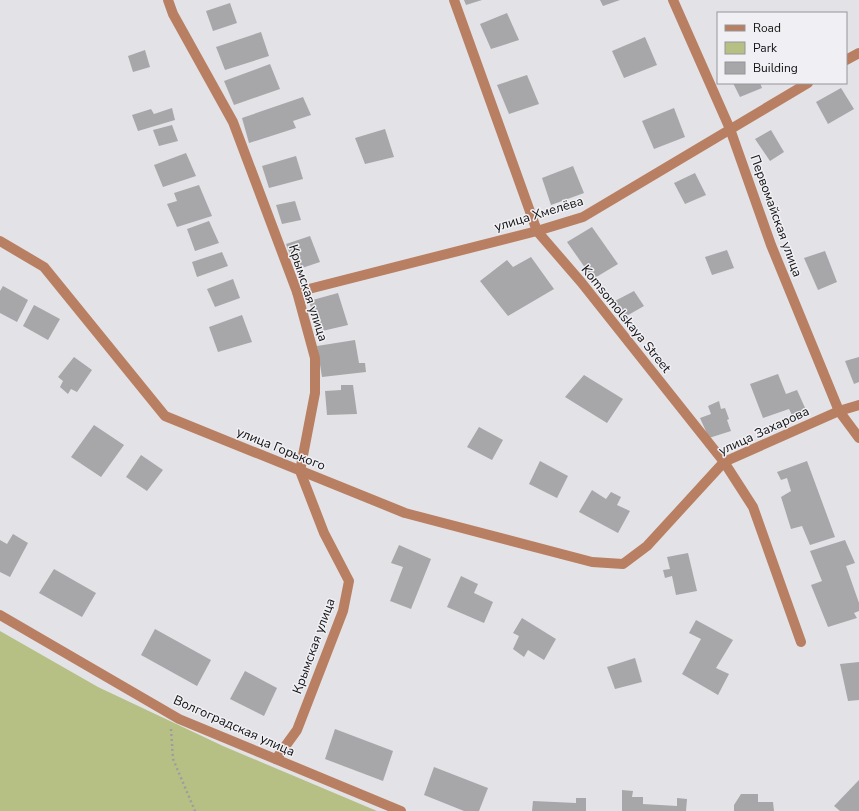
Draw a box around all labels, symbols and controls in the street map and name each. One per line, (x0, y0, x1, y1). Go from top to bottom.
legend (717, 12, 847, 84)
text: Road (753, 20, 781, 36)
text: Park (753, 40, 778, 56)
text: Building (753, 60, 798, 76)
street label: Первомайская улица (746, 152, 806, 280)
street label: улица Хмелёва (492, 192, 586, 236)
street label: Крымская улица (284, 242, 332, 344)
street label: Komsomolskaya Street (577, 261, 675, 377)
street label: улица Захарова (716, 402, 812, 460)
street label: улица Горького (234, 423, 328, 475)
street label: Крымская улица (288, 596, 340, 696)
street label: Волгоградская улица (170, 691, 298, 761)

